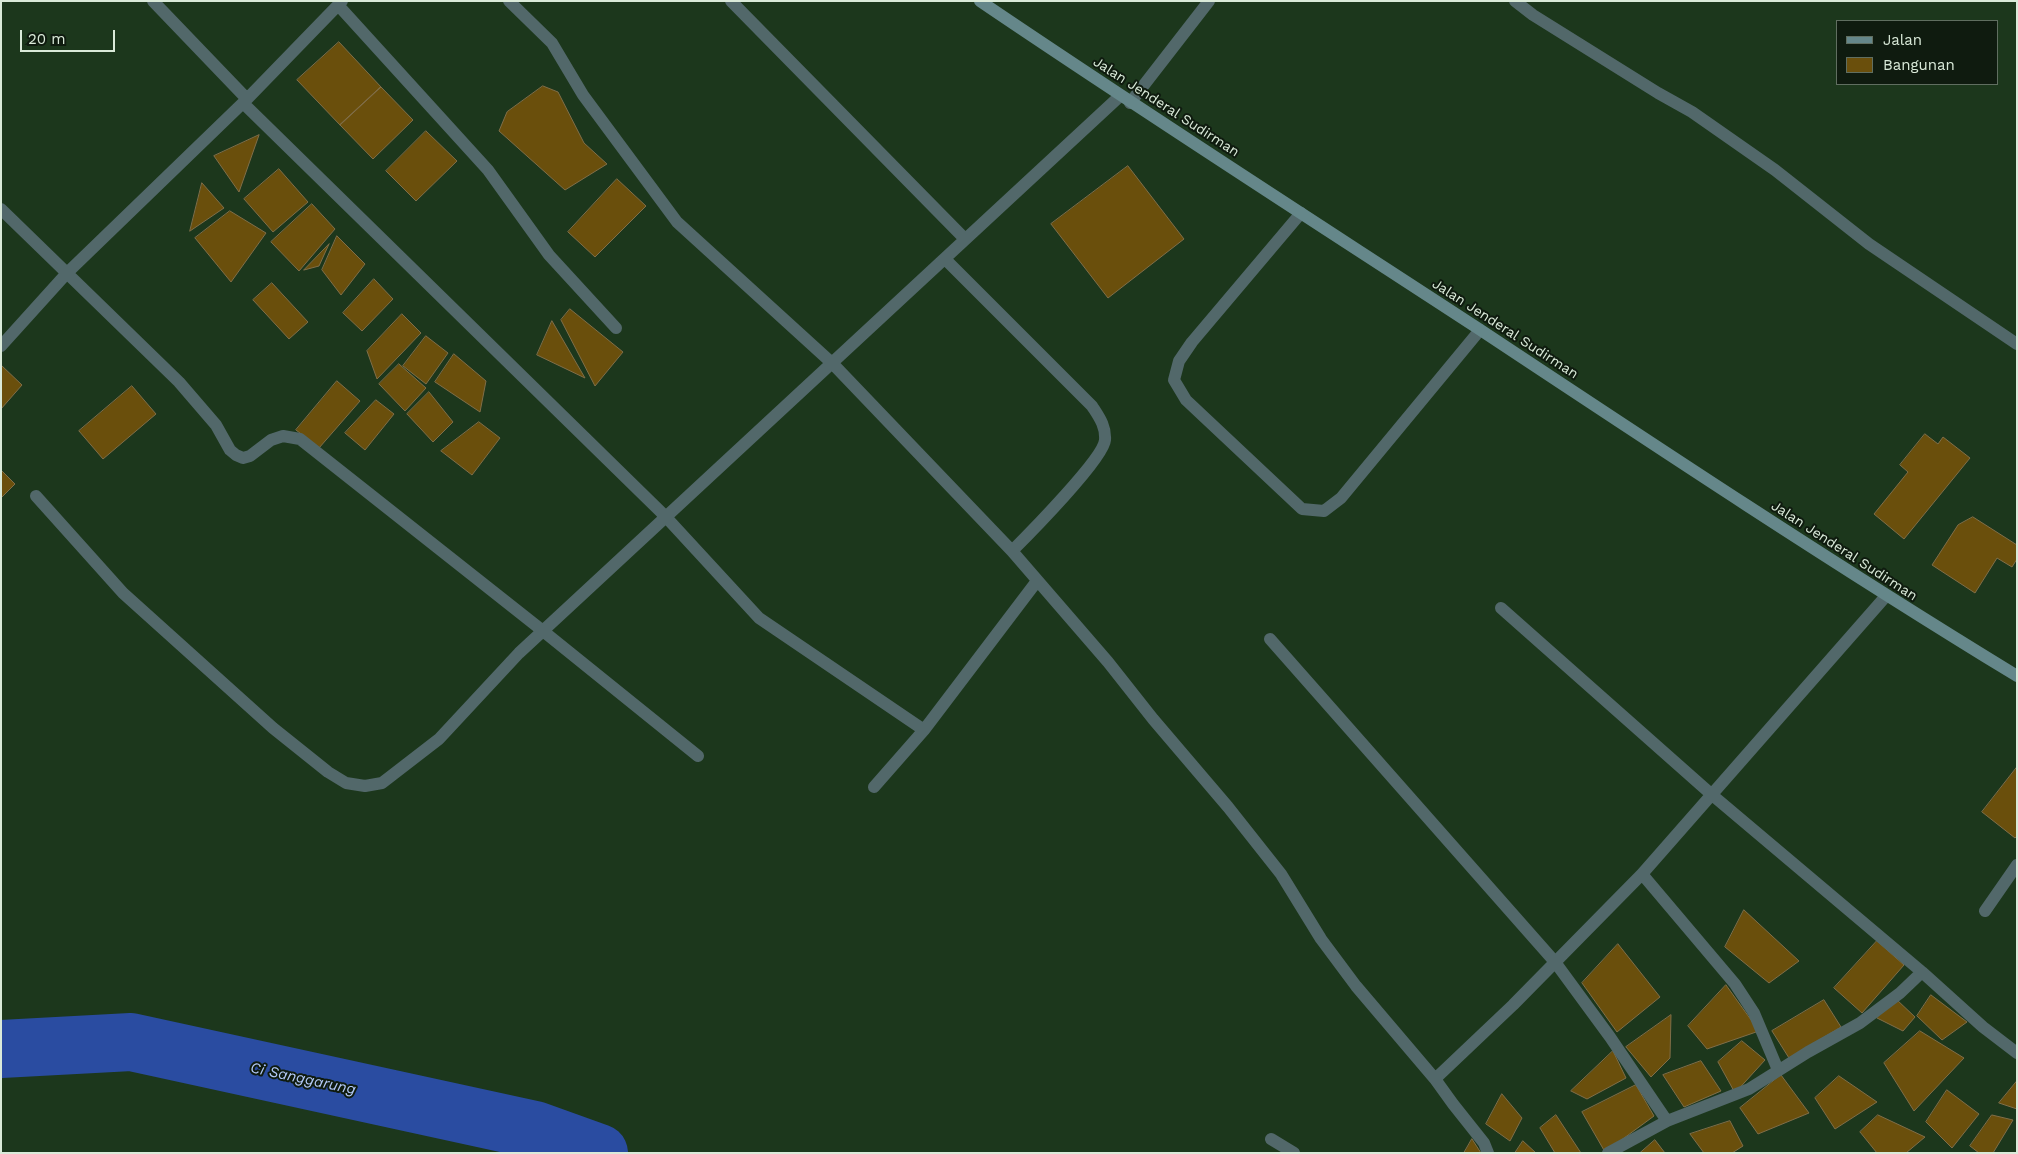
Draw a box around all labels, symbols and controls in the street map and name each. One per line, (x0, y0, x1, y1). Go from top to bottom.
scale bar (22, 20, 118, 52)
legend (1836, 20, 1998, 85)
text: 20 m (28, 30, 66, 48)
text: Jalan (1883, 31, 1922, 49)
street label: Jalan Jenderal Sudirman (1090, 53, 1242, 161)
text: Bangunan (1883, 56, 1955, 74)
street label: Jalan Jenderal Sudirman (1429, 275, 1581, 383)
street label: Jalan Jenderal Sudirman (1768, 497, 1920, 605)
water label: Ci Sanggarung (249, 1059, 357, 1099)

